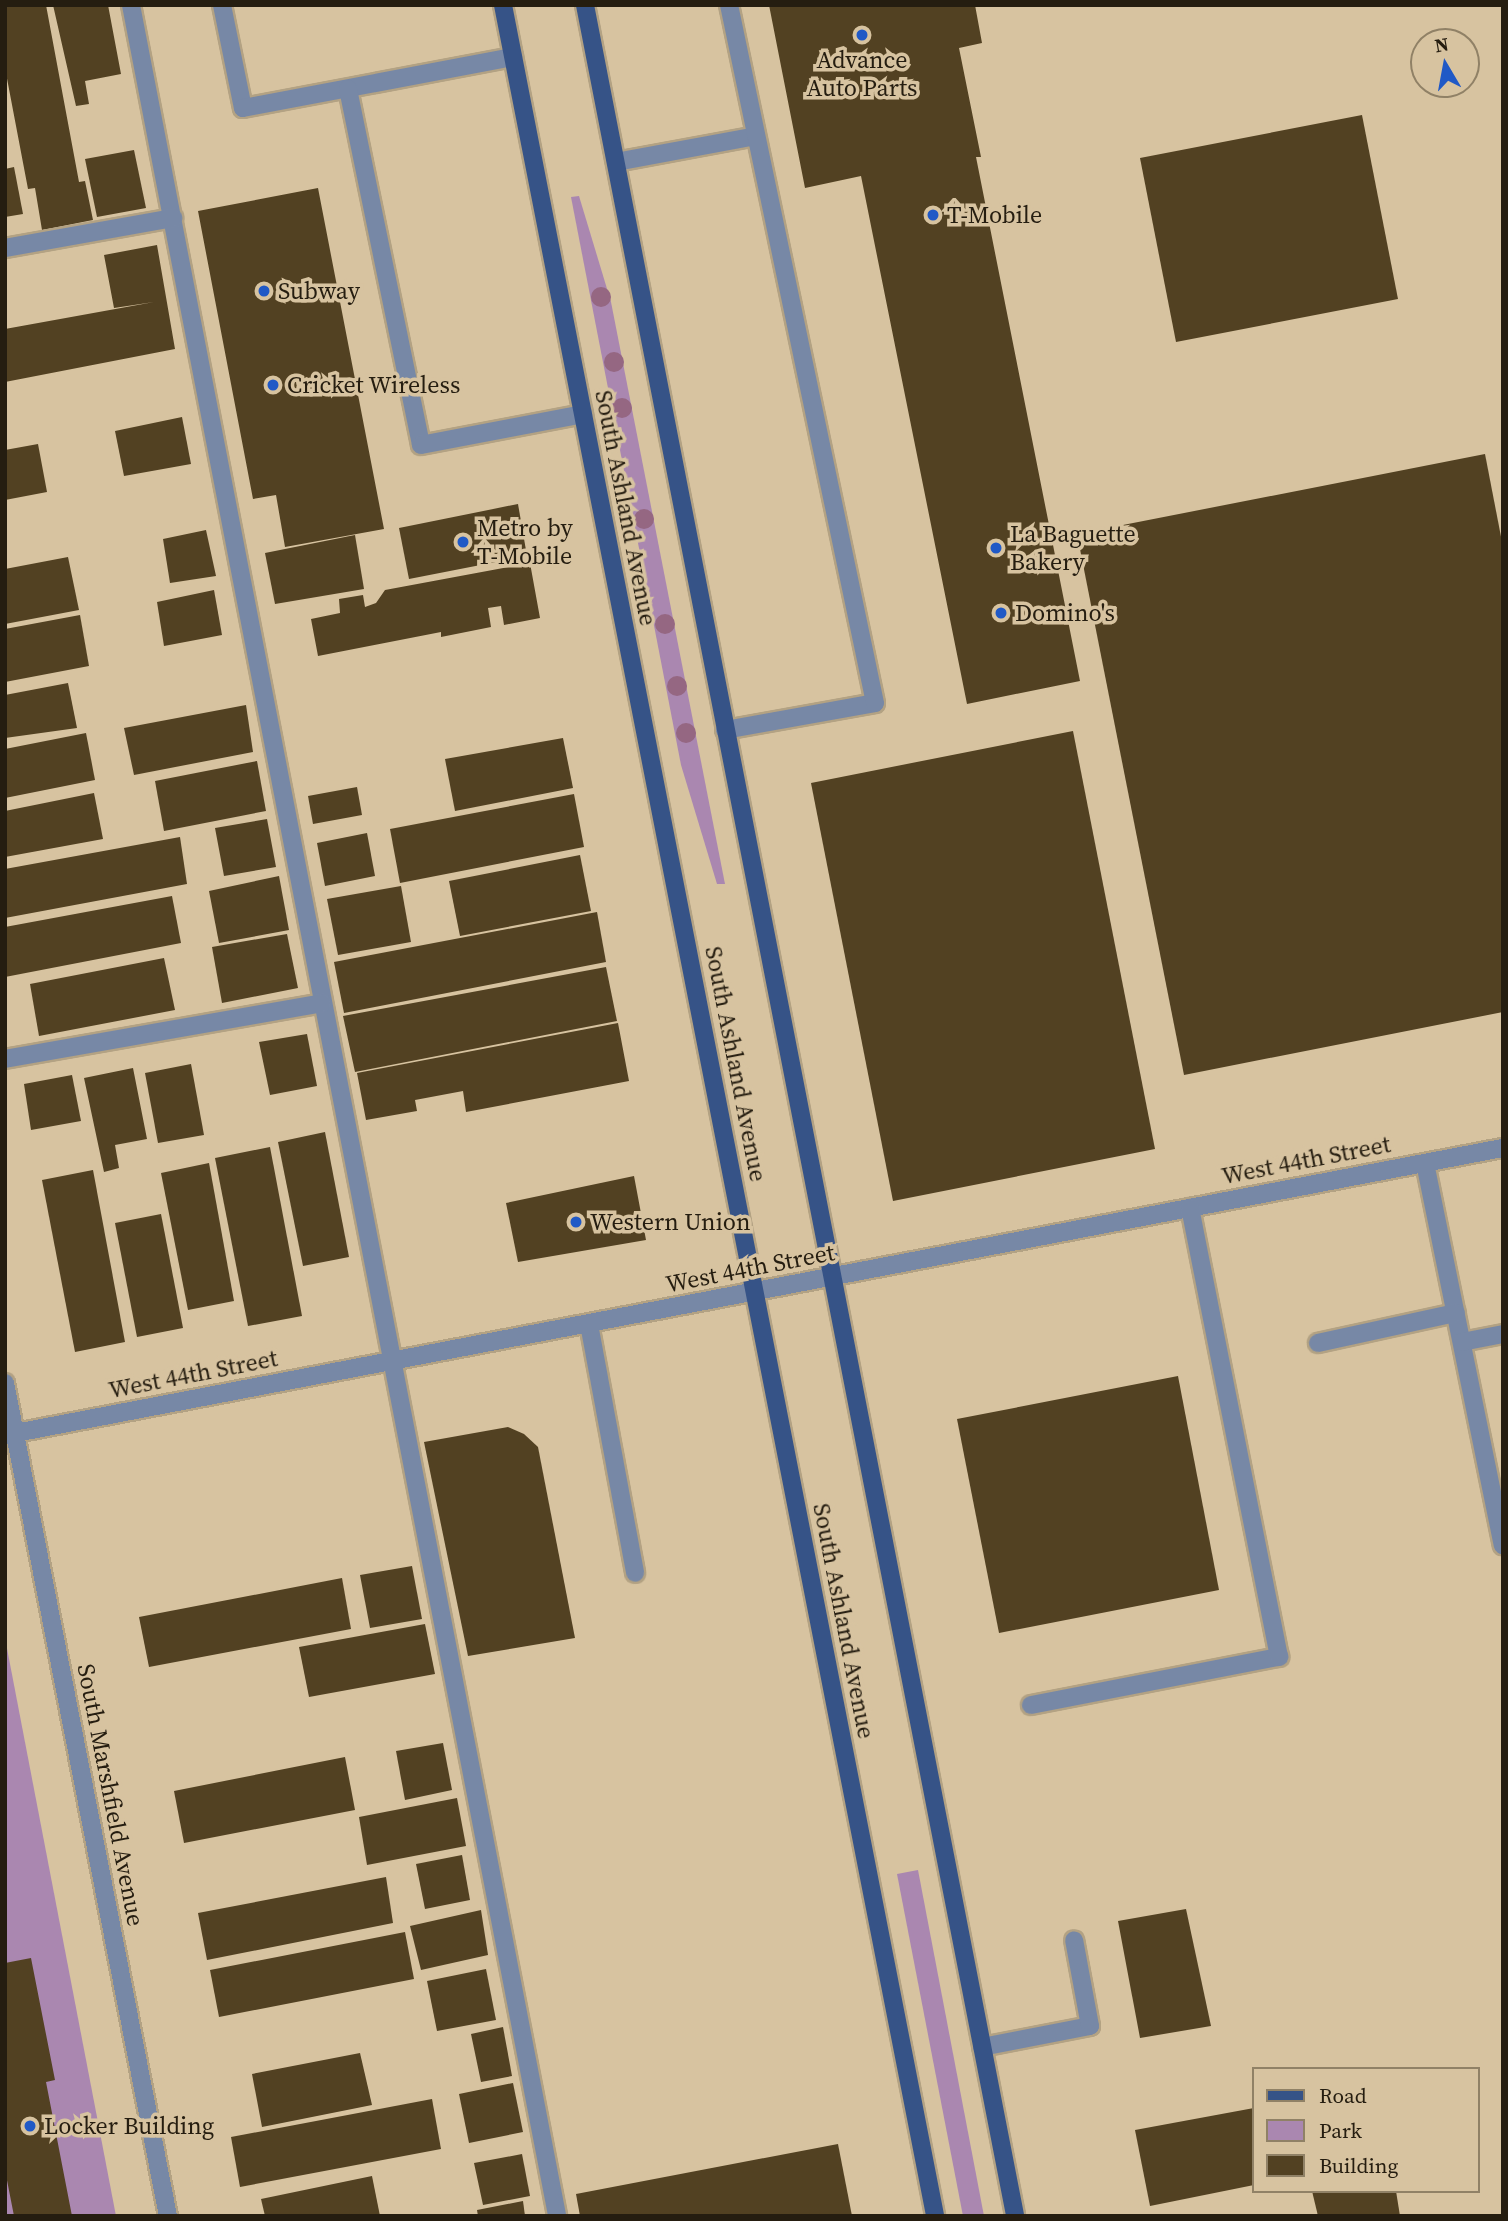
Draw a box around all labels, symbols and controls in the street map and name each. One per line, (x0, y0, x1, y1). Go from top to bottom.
marker: Advance Auto Parts (854, 27, 870, 43)
north arrow (1410, 28, 1480, 98)
text: N (1433, 30, 1451, 58)
place label: Advance Auto Parts (806, 46, 918, 102)
place label: T-Mobile (947, 201, 1042, 229)
marker: T-Mobile (925, 207, 941, 223)
place label: Subway (278, 277, 360, 305)
marker: Subway (256, 283, 272, 299)
place label: Cricket Wireless (287, 371, 461, 399)
marker: Cricket Wireless (265, 377, 281, 393)
street label: South Ashland Avenue (589, 388, 663, 628)
place label: Metro by T-Mobile (477, 514, 573, 570)
place label: La Baguette Bakery (1010, 520, 1136, 576)
marker: Metro by T-Mobile (455, 534, 471, 550)
marker: La Baguette Bakery (988, 540, 1004, 556)
place label: Domino's (1015, 599, 1115, 627)
marker: Domino's (993, 605, 1009, 621)
street label: South Ashland Avenue (699, 944, 773, 1184)
street label: West 44th Street (1219, 1130, 1393, 1190)
place label: Western Union (590, 1208, 751, 1236)
marker: Western Union (568, 1214, 584, 1230)
street label: West 44th Street (663, 1238, 837, 1298)
street label: West 44th Street (106, 1344, 280, 1404)
street label: South Ashland Avenue (807, 1501, 881, 1741)
street label: South Marshfield Avenue (71, 1661, 151, 1929)
legend (1252, 2067, 1480, 2193)
text: Road (1319, 2081, 1367, 2110)
place label: Locker Building (44, 2112, 214, 2140)
text: Park (1319, 2116, 1362, 2145)
marker: Locker Building (22, 2118, 38, 2134)
text: Building (1319, 2151, 1398, 2180)

